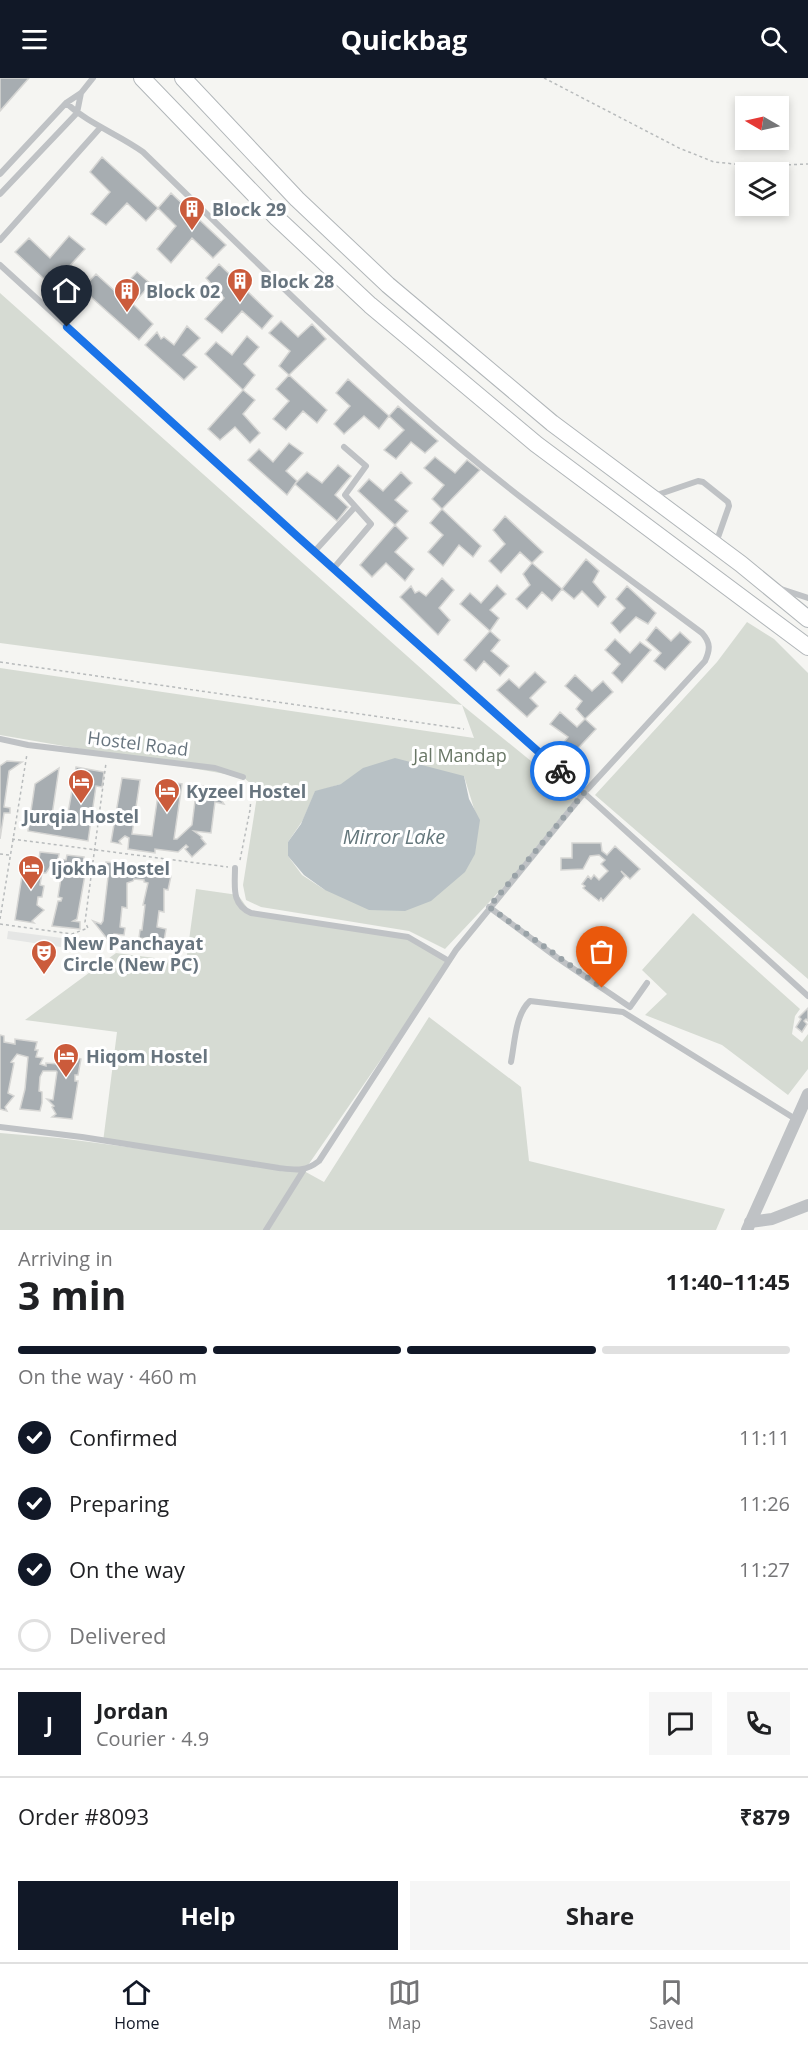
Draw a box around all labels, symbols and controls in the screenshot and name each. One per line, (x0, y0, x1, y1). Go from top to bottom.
text: Quickbag (341, 21, 467, 58)
icon: menu (18, 23, 51, 56)
icon: search (757, 23, 790, 56)
north arrow (735, 96, 789, 150)
map controls (735, 96, 789, 216)
button: layers (735, 162, 789, 216)
building icon: Block 29 (177, 194, 207, 232)
place label: Block 29 (212, 197, 286, 221)
pin (41, 265, 92, 327)
building icon: Block 28 (225, 266, 255, 304)
place label: Block 28 (260, 269, 334, 293)
icon: home (50, 274, 83, 307)
building icon: Block 02 (112, 276, 142, 314)
place label: Block 02 (146, 279, 220, 303)
street label: Hostel Road (86, 725, 190, 761)
courier (530, 741, 590, 801)
park label: Jal Mandap (411, 743, 507, 767)
icon: bike (544, 755, 577, 788)
hotel icon: Jurqia Hostel (66, 767, 96, 805)
hotel icon: Kyzeel Hostel (152, 776, 182, 814)
place label: Kyzeel Hostel (186, 779, 306, 803)
place label: Jurqia Hostel (21, 804, 139, 828)
water label: Mirror Lake (343, 823, 445, 850)
hotel icon: Ijokha Hostel (16, 853, 46, 891)
place label: Ijokha Hostel (51, 856, 170, 880)
pin (576, 926, 627, 988)
place label: New Panchayat Circle (New PC) (63, 931, 203, 976)
icon: bag (585, 935, 618, 968)
theatre icon: New Panchayat Circle (New PC) (29, 938, 59, 976)
hotel icon: Hiqom Hostel (51, 1041, 81, 1079)
place label: Hiqom Hostel (86, 1044, 208, 1068)
text: Arriving in (18, 1245, 113, 1272)
text: 11:40–11:45 (666, 1266, 790, 1296)
text: 3 min (18, 1268, 126, 1321)
text: On the way · 460 m (18, 1363, 197, 1390)
icon: check (18, 1421, 51, 1454)
text: Confirmed (69, 1422, 178, 1452)
text: 11:11 (739, 1424, 790, 1451)
icon: check (18, 1487, 51, 1520)
text: Preparing (69, 1488, 169, 1518)
text: 11:26 (739, 1490, 790, 1517)
icon: check (18, 1553, 51, 1586)
text: On the way (69, 1554, 185, 1584)
text: 11:27 (739, 1556, 790, 1583)
text: Delivered (69, 1620, 167, 1650)
button: chat (649, 1692, 712, 1755)
button: phone (727, 1692, 790, 1755)
text: Jordan (96, 1695, 169, 1725)
text: J (46, 1708, 53, 1738)
text: Courier · 4.9 (96, 1725, 209, 1752)
text: Order #8093 (18, 1801, 149, 1831)
text: ₹879 (740, 1801, 790, 1831)
button: Help (18, 1881, 398, 1950)
button: Share (410, 1881, 790, 1950)
tab: Home (114, 1976, 159, 2034)
tab: Map (388, 1976, 421, 2034)
tab: Saved (649, 1976, 694, 2034)

